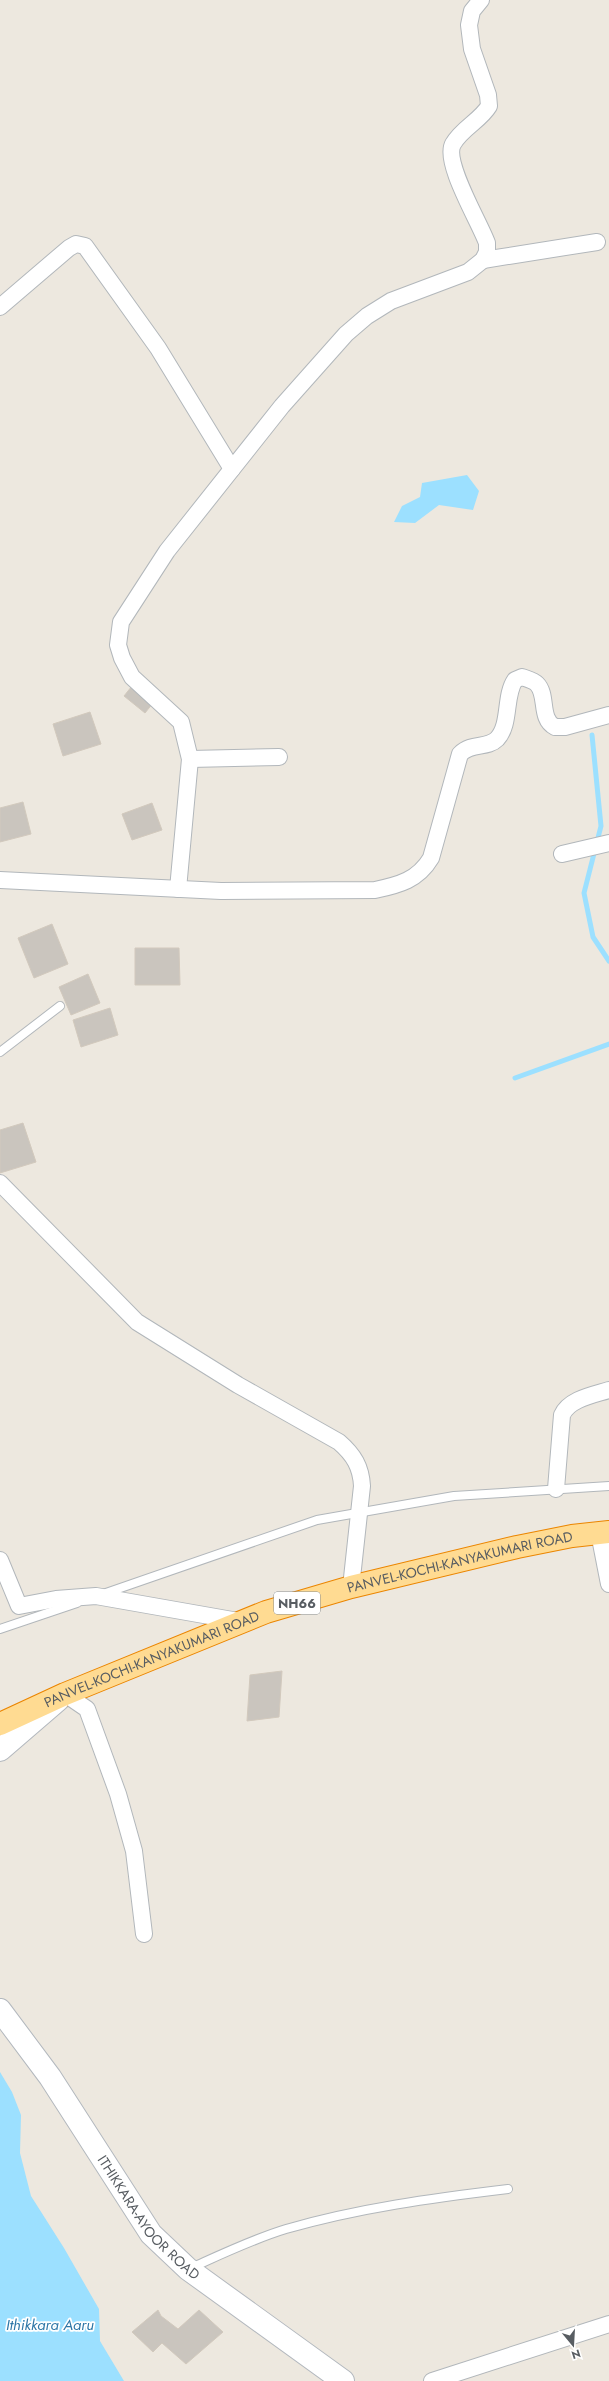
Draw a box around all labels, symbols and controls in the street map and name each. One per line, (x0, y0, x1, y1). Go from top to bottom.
street label: PANVEL-KOCHI-KANYAKUMARI ROAD (345, 1526, 574, 1598)
road number: NH66 (274, 1592, 320, 1614)
street label: PANVEL-KOCHI-KANYAKUMARI ROAD (41, 1606, 262, 1712)
street label: ITHIKKARA-AYOOR ROAD (93, 2151, 204, 2284)
water label: Ithikkara Aaru (6, 2314, 94, 2336)
north arrow (553, 2325, 593, 2365)
text: N (569, 2346, 583, 2363)

